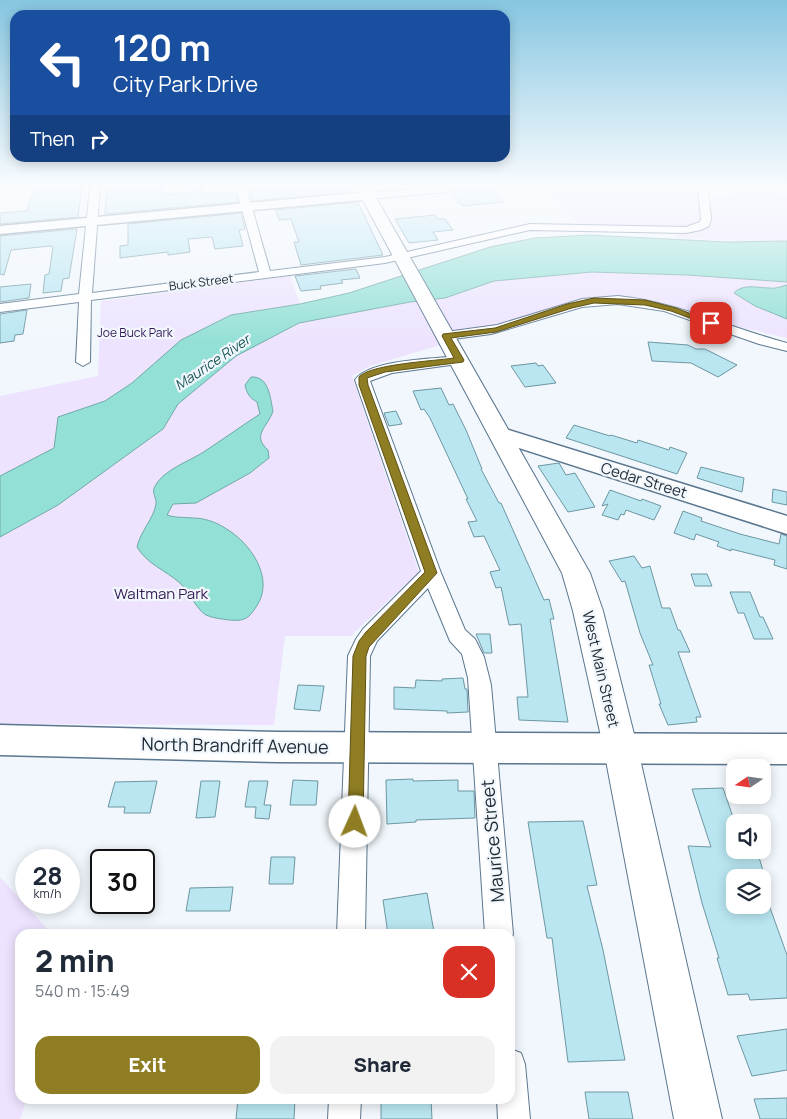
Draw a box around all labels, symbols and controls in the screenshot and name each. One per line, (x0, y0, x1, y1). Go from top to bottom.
text: 120 m (113, 24, 211, 72)
icon: left (30, 30, 95, 95)
text: City Park Drive (113, 69, 258, 99)
icon: right (85, 125, 113, 153)
text: Then (30, 126, 75, 152)
street label: Buck Street (168, 270, 234, 294)
pin (690, 302, 732, 344)
icon: arrive (697, 309, 725, 337)
park label: Joe Buck Park (97, 324, 174, 341)
water label: Maurice River (171, 329, 255, 394)
street label: Cedar Street (598, 457, 690, 503)
park label: Waltman Park (114, 583, 209, 604)
street label: West Main Street (577, 609, 625, 729)
street label: North Brandriff Avenue (141, 731, 329, 759)
north arrow (726, 759, 771, 804)
map controls (726, 759, 771, 914)
street label: Maurice Street (475, 779, 509, 903)
position arrow (328, 795, 380, 847)
button: sound (726, 814, 771, 859)
speed limit sign: 30 (90, 849, 155, 914)
text: 28 (32, 858, 63, 893)
button: layers (726, 869, 771, 914)
text: km/h (34, 885, 61, 902)
text: 2 min (35, 940, 115, 981)
button: close (443, 946, 495, 998)
text: 540 m · 15:49 (35, 980, 130, 1002)
button: Exit (35, 1036, 260, 1094)
button: Share (270, 1036, 495, 1094)

